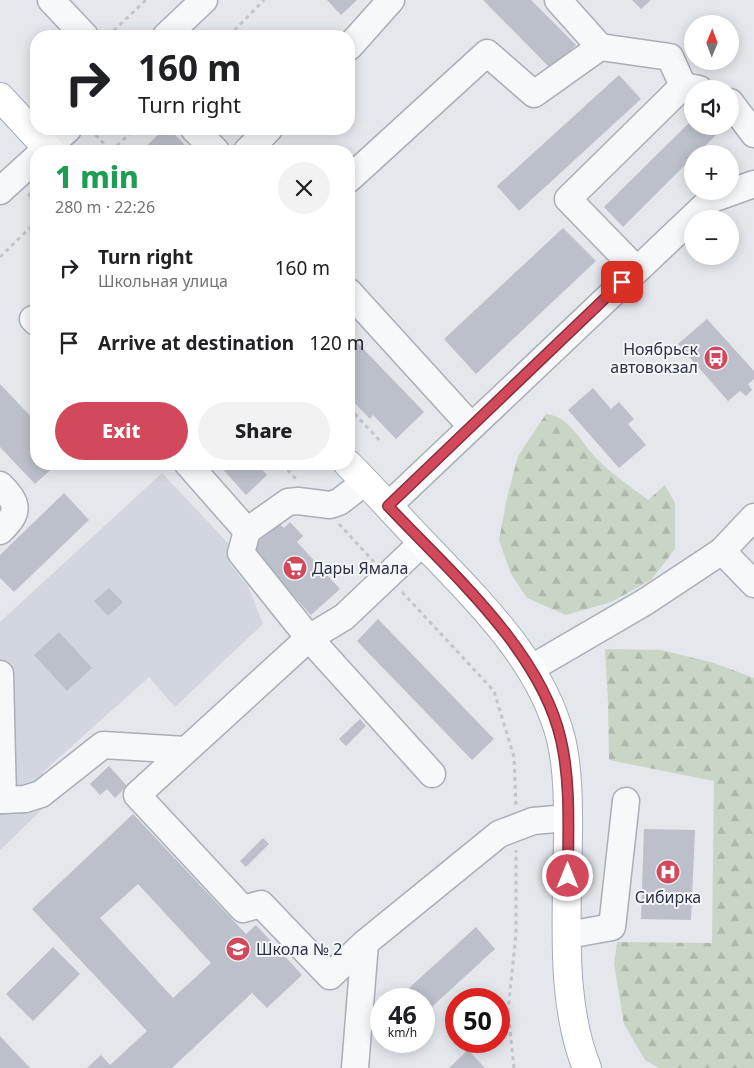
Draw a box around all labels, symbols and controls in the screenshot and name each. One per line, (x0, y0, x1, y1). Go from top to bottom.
north arrow (684, 15, 739, 70)
map controls (684, 15, 739, 265)
text: 160 m (138, 44, 241, 91)
icon: right (55, 50, 120, 115)
button: sound (684, 80, 739, 135)
text: Turn right (138, 89, 241, 119)
button: + (684, 145, 739, 200)
text: 1 min (55, 156, 139, 197)
button: close (278, 162, 330, 214)
text: 280 m · 22:26 (55, 196, 155, 218)
button: − (684, 210, 739, 265)
text: Turn right (98, 244, 193, 270)
icon: right (55, 254, 83, 282)
text: 160 m (275, 255, 330, 281)
pin (601, 261, 643, 303)
icon: arrive (608, 268, 636, 296)
text: Школьная улица (98, 270, 228, 292)
icon: arrive (55, 329, 83, 357)
text: Arrive at destination (98, 330, 294, 356)
text: 120 m (309, 330, 365, 356)
place label: Ноябрьск автовокзал (610, 338, 698, 378)
bus stop icon: Ноябрьск автовокзал (703, 345, 729, 371)
button: Exit (55, 402, 188, 460)
button: Share (198, 402, 330, 460)
supermarket icon: Дары Ямала (282, 555, 308, 581)
place label: Дары Ямала (312, 557, 408, 579)
position arrow (541, 849, 593, 901)
hospital icon: Сибирка (655, 859, 681, 885)
place label: Сибирка (635, 886, 701, 908)
school or university icon: Школа № 2 (225, 936, 251, 962)
place label: Школа № 2 (256, 938, 342, 960)
speed limit sign: 50 (445, 988, 510, 1053)
text: 46 (388, 997, 417, 1031)
text: km/h (388, 1024, 417, 1041)

